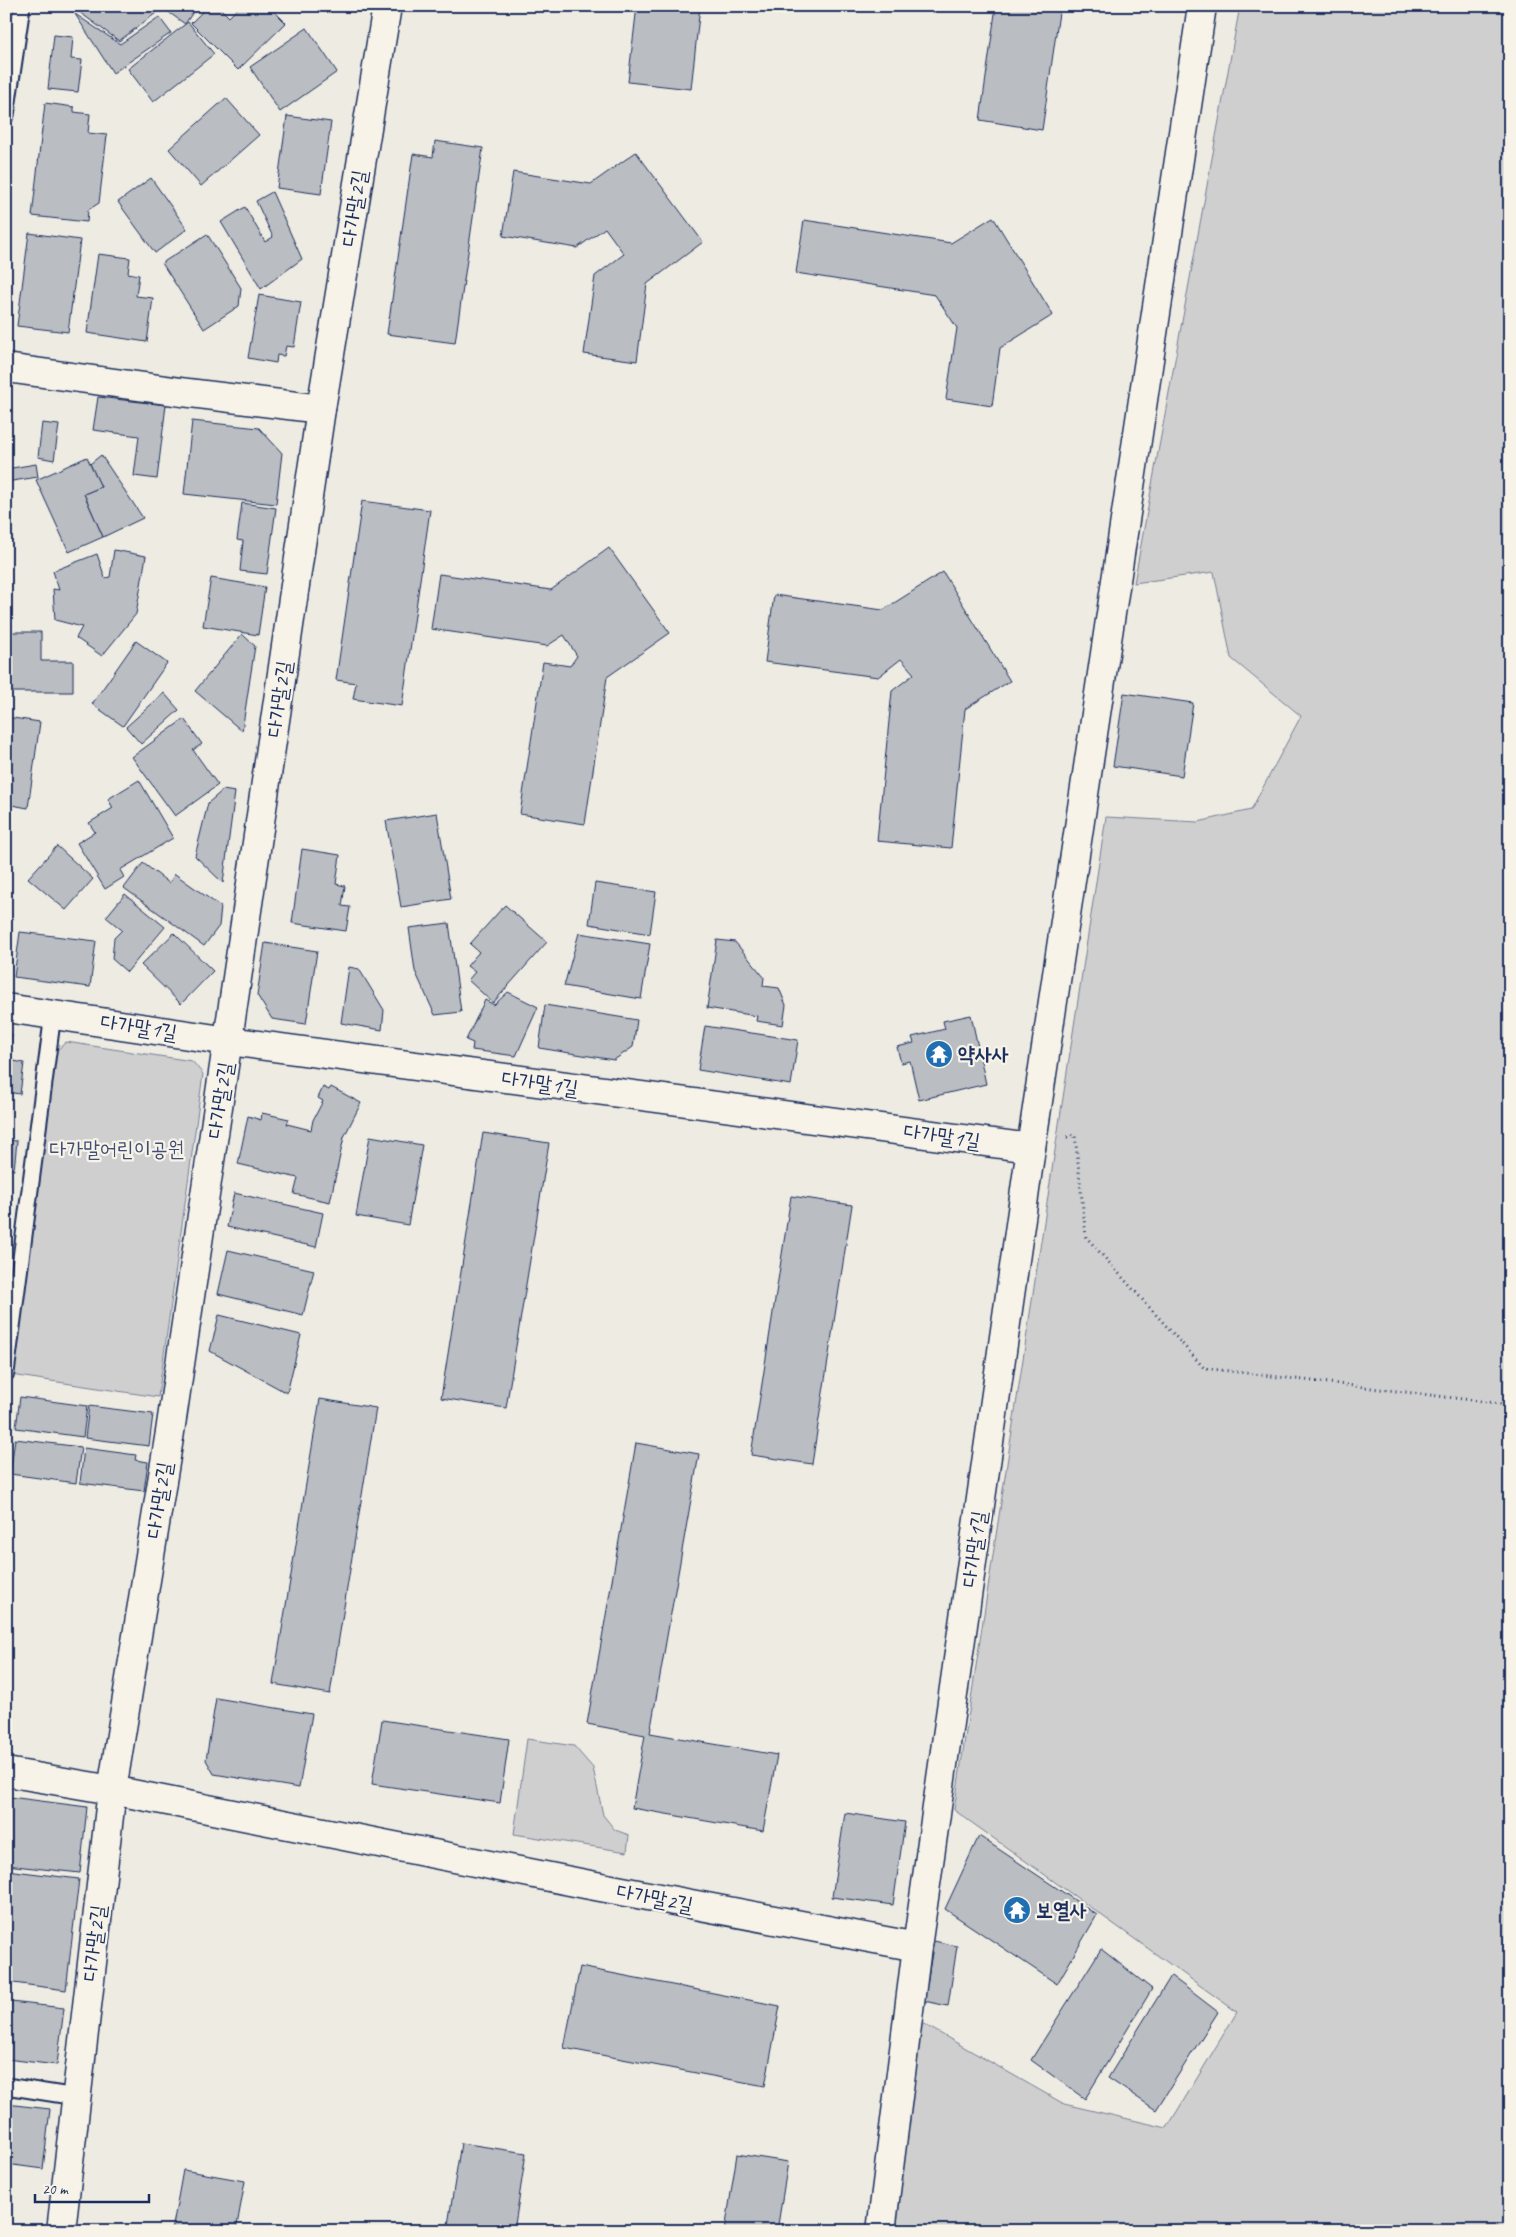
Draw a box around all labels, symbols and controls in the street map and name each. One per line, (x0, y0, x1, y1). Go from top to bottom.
street label: 다가말2길 (335, 168, 373, 248)
street label: 다가말2길 (261, 659, 297, 739)
street label: 다가말1길 (99, 1008, 179, 1046)
temple icon: 약사사 (924, 1039, 954, 1069)
place label: 약사사 (958, 1041, 1009, 1067)
street label: 다가말2길 (201, 1060, 239, 1140)
street label: 다가말1길 (500, 1065, 580, 1101)
street label: 다가말1길 (902, 1118, 982, 1154)
park label: 다가말어린이공원 (49, 1136, 185, 1162)
street label: 다가말2길 (140, 1460, 178, 1540)
street label: 다가말1길 (956, 1509, 992, 1589)
street label: 다가말2길 (615, 1878, 695, 1918)
temple icon: 보열사 (1002, 1895, 1032, 1925)
place label: 보열사 (1036, 1897, 1087, 1923)
street label: 다가말2길 (76, 1903, 112, 1983)
scale bar (35, 2172, 149, 2204)
text: 20 m (42, 2180, 69, 2199)

